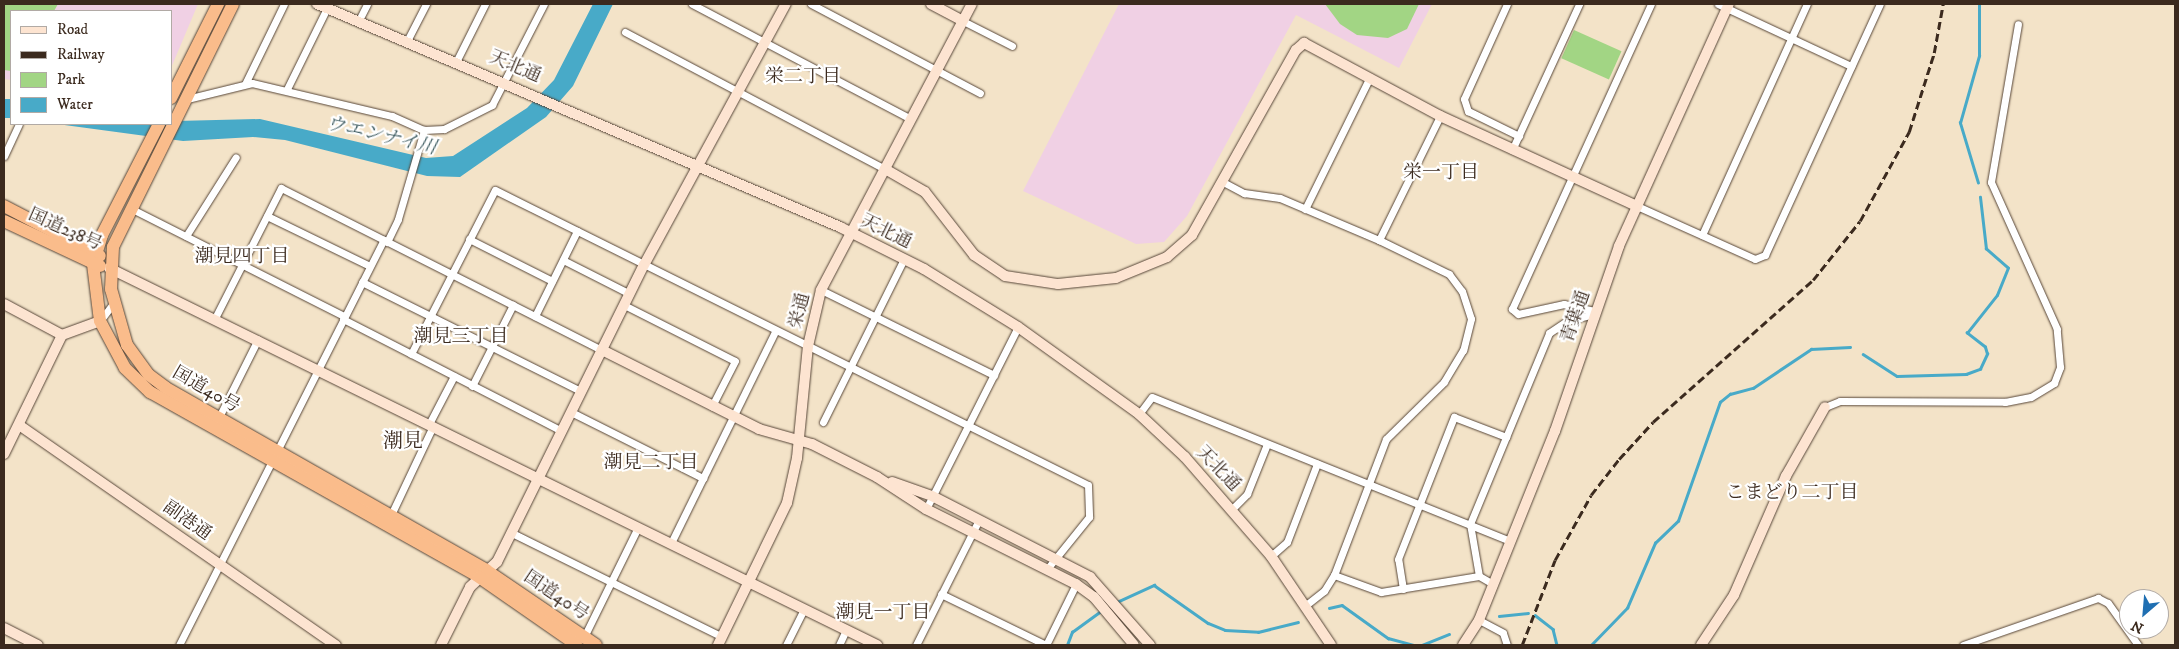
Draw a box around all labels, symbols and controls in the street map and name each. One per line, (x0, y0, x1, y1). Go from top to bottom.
legend (10, 10, 172, 125)
text: Road (57, 20, 88, 39)
text: Railway (57, 45, 105, 64)
street label: 天北通 (486, 47, 544, 87)
district label: 栄二丁目 (765, 66, 841, 88)
text: Park (57, 70, 85, 89)
text: Water (57, 95, 93, 114)
water label: ウエンナイ川 (323, 112, 439, 160)
district label: 栄一丁目 (1403, 162, 1479, 184)
street label: 国道238号 (25, 204, 105, 256)
street label: 天北通 (857, 210, 915, 254)
district label: 潮見四丁目 (195, 246, 289, 268)
street label: 青葉通 (1557, 288, 1595, 346)
street label: 栄通 (785, 291, 815, 331)
district label: 潮見三丁目 (414, 326, 508, 348)
street label: 国道40号 (169, 362, 243, 418)
district label: 潮見 (383, 429, 423, 453)
street label: 天北通 (1191, 442, 1245, 496)
district label: 潮見二丁目 (604, 452, 698, 474)
district label: こまどり二丁目 (1726, 482, 1858, 504)
street label: 副港通 (159, 497, 215, 545)
street label: 国道40号 (519, 566, 593, 626)
north arrow (2119, 589, 2169, 639)
district label: 潮見一丁目 (836, 602, 930, 624)
text: N (2128, 616, 2147, 637)

